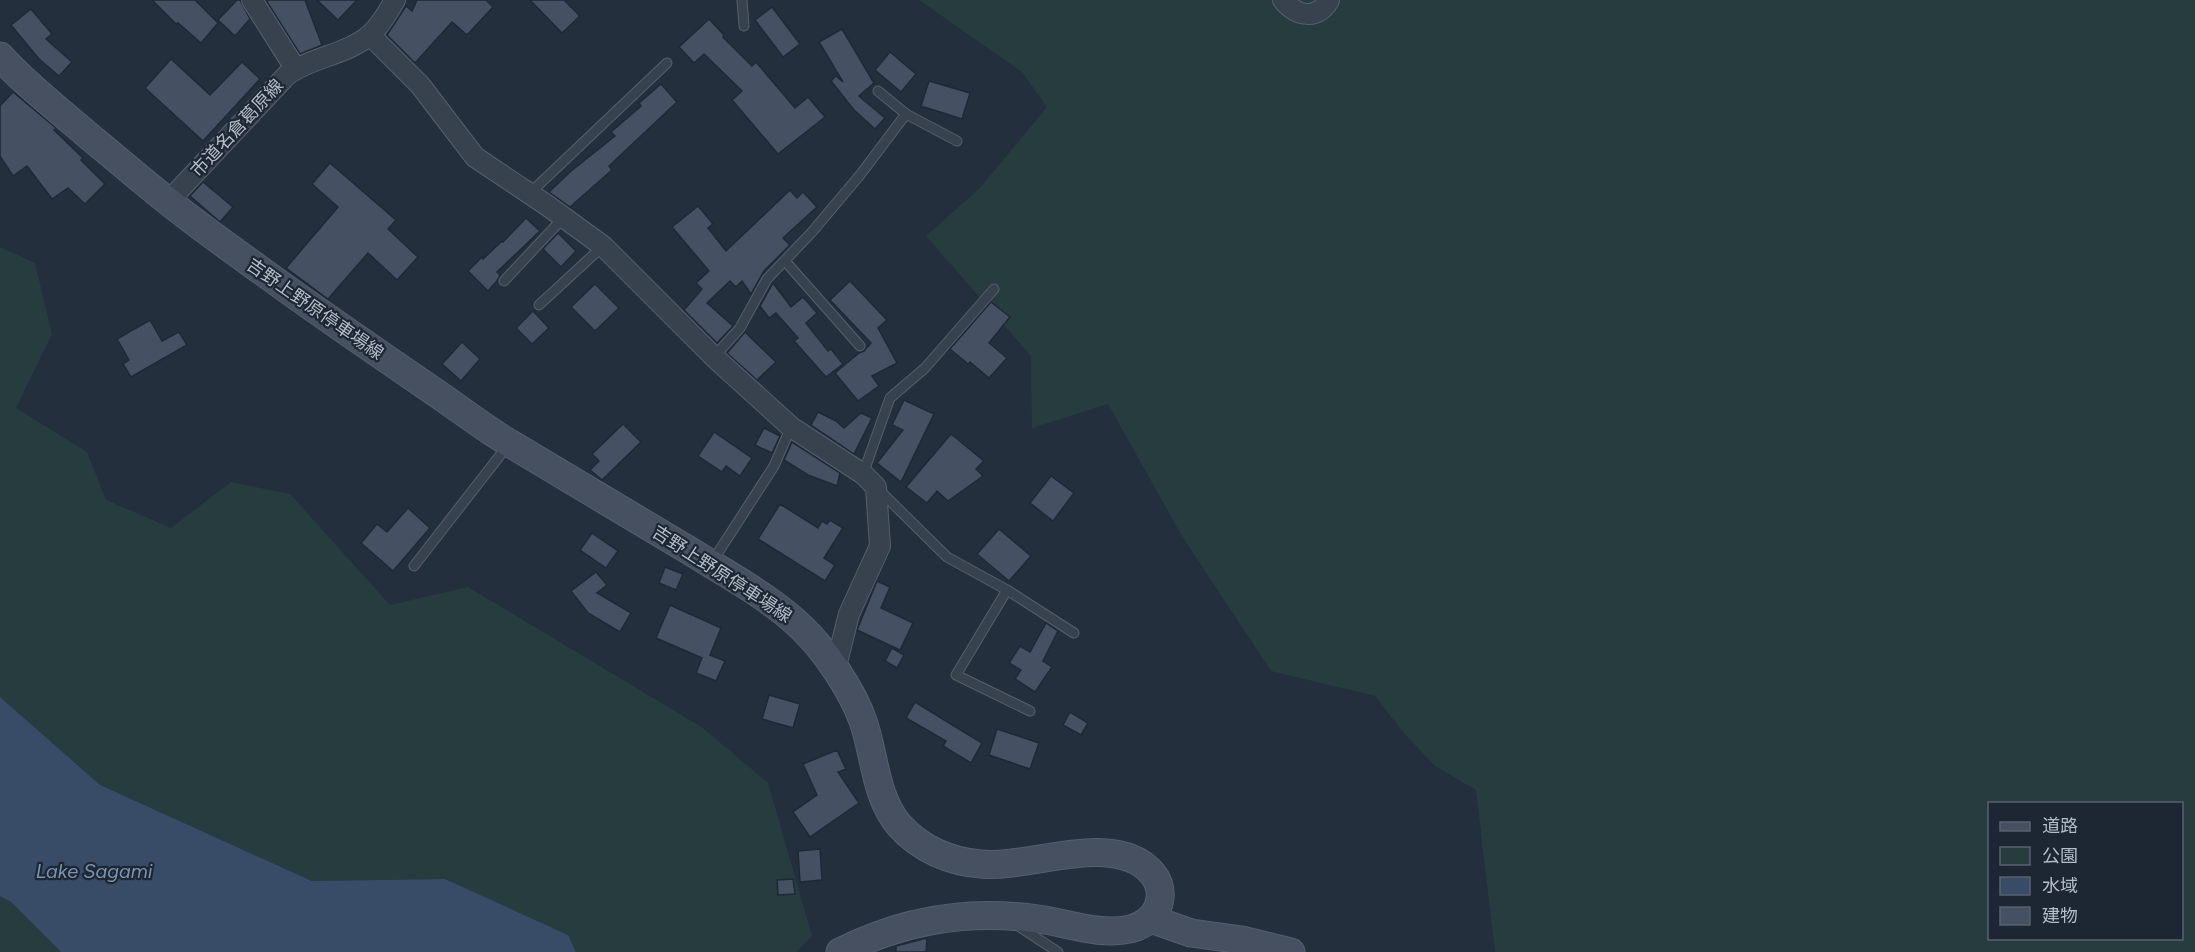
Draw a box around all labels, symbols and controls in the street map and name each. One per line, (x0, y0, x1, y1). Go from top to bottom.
street label: 市道名倉葛原線 (186, 74, 288, 182)
street label: 吉野上野原停車場線 (242, 254, 388, 364)
street label: 吉野上野原停車場線 (648, 521, 796, 627)
legend (1988, 802, 2183, 940)
text: 道路 (2042, 815, 2078, 837)
text: 公園 (2042, 845, 2078, 867)
water label: Lake Sagami (36, 859, 153, 883)
text: 水域 (2042, 875, 2078, 897)
text: 建物 (2042, 905, 2078, 927)

